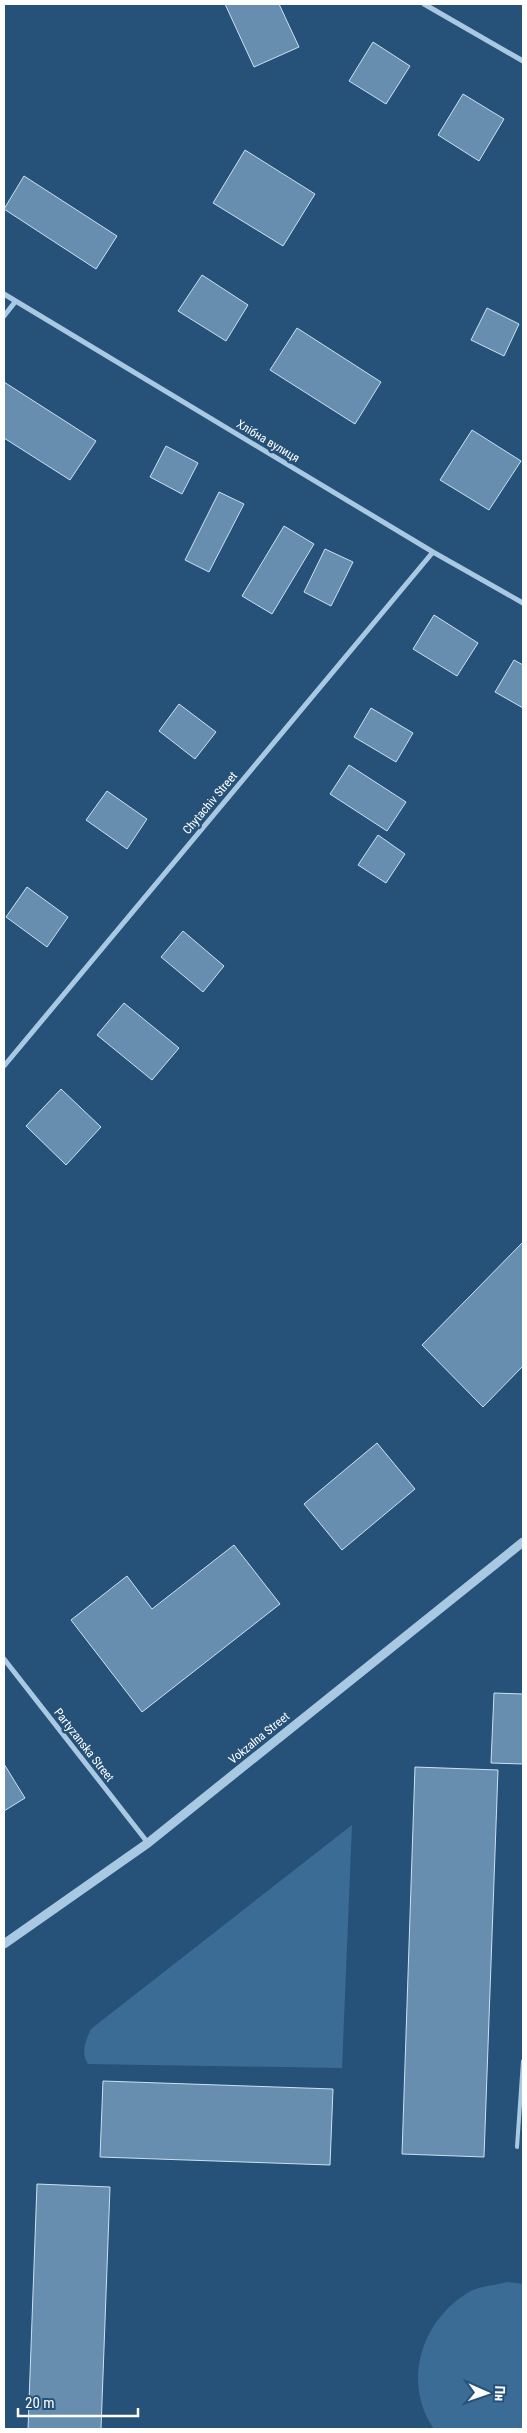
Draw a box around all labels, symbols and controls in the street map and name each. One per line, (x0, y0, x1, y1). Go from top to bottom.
street label: Хлібна вулиця (234, 417, 302, 465)
street label: Chytachiv Street (180, 769, 240, 837)
street label: Partyzanska Street (51, 1706, 117, 1785)
street label: Vokzalna Street (226, 1709, 293, 1767)
north arrow (462, 2368, 512, 2418)
text: Пн (492, 2385, 508, 2402)
scale bar (18, 2386, 138, 2418)
text: 20 m (25, 2394, 55, 2412)

